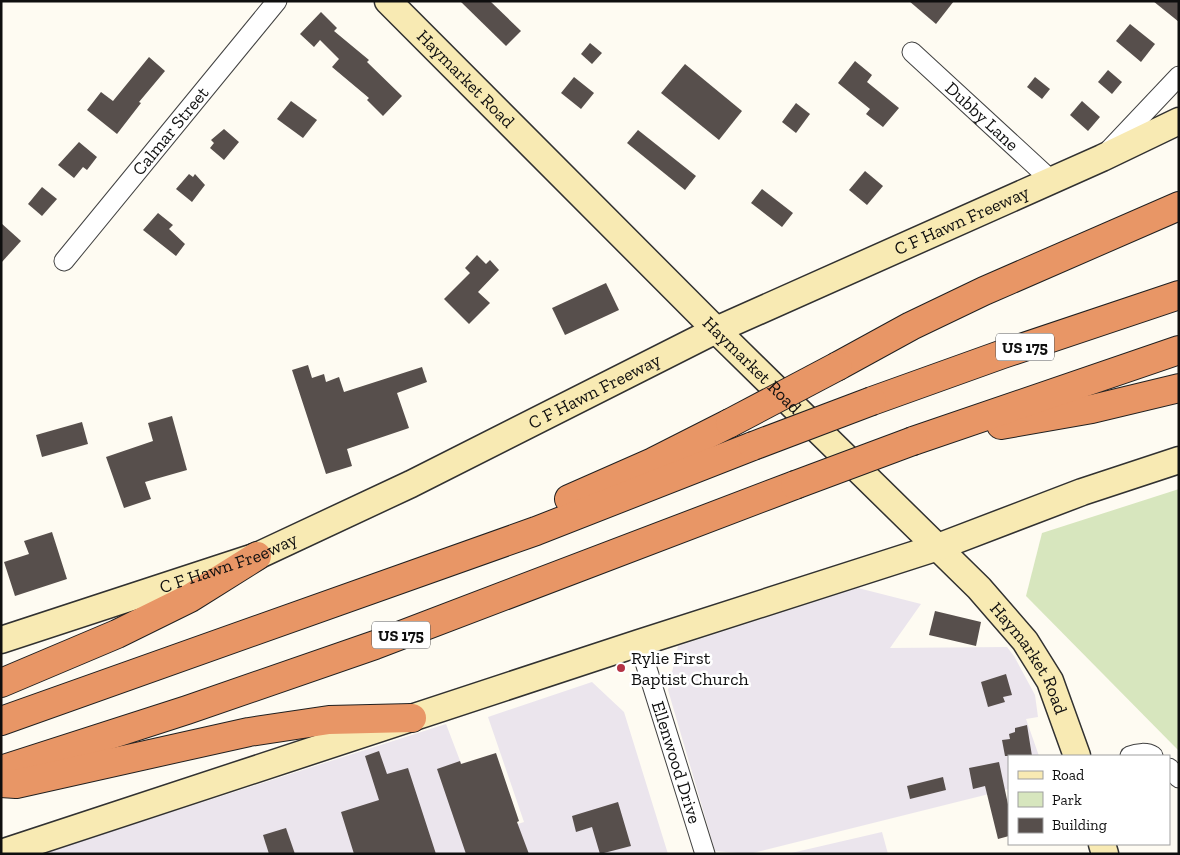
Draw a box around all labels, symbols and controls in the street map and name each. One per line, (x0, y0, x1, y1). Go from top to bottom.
street label: Haymarket Road (412, 25, 519, 133)
street label: Dubby Lane (941, 77, 1023, 156)
street label: Calmar Street (128, 82, 213, 180)
street label: C F Hawn Freeway (891, 181, 1033, 260)
street label: Haymarket Road (698, 312, 806, 419)
road number: US 175 (996, 334, 1054, 361)
street label: C F Hawn Freeway (525, 348, 665, 434)
street label: C F Hawn Freeway (157, 527, 302, 598)
street label: Haymarket Road (985, 598, 1072, 717)
road number: US 175 (372, 622, 430, 648)
place label: Rylie First Baptist Church (631, 647, 749, 690)
marker: Rylie First Baptist Church (615, 662, 627, 674)
street label: Ellenwood Drive (647, 698, 706, 826)
legend (1008, 755, 1170, 845)
text: Road (1052, 766, 1085, 784)
text: Park (1052, 791, 1082, 809)
text: Building (1052, 816, 1107, 834)

